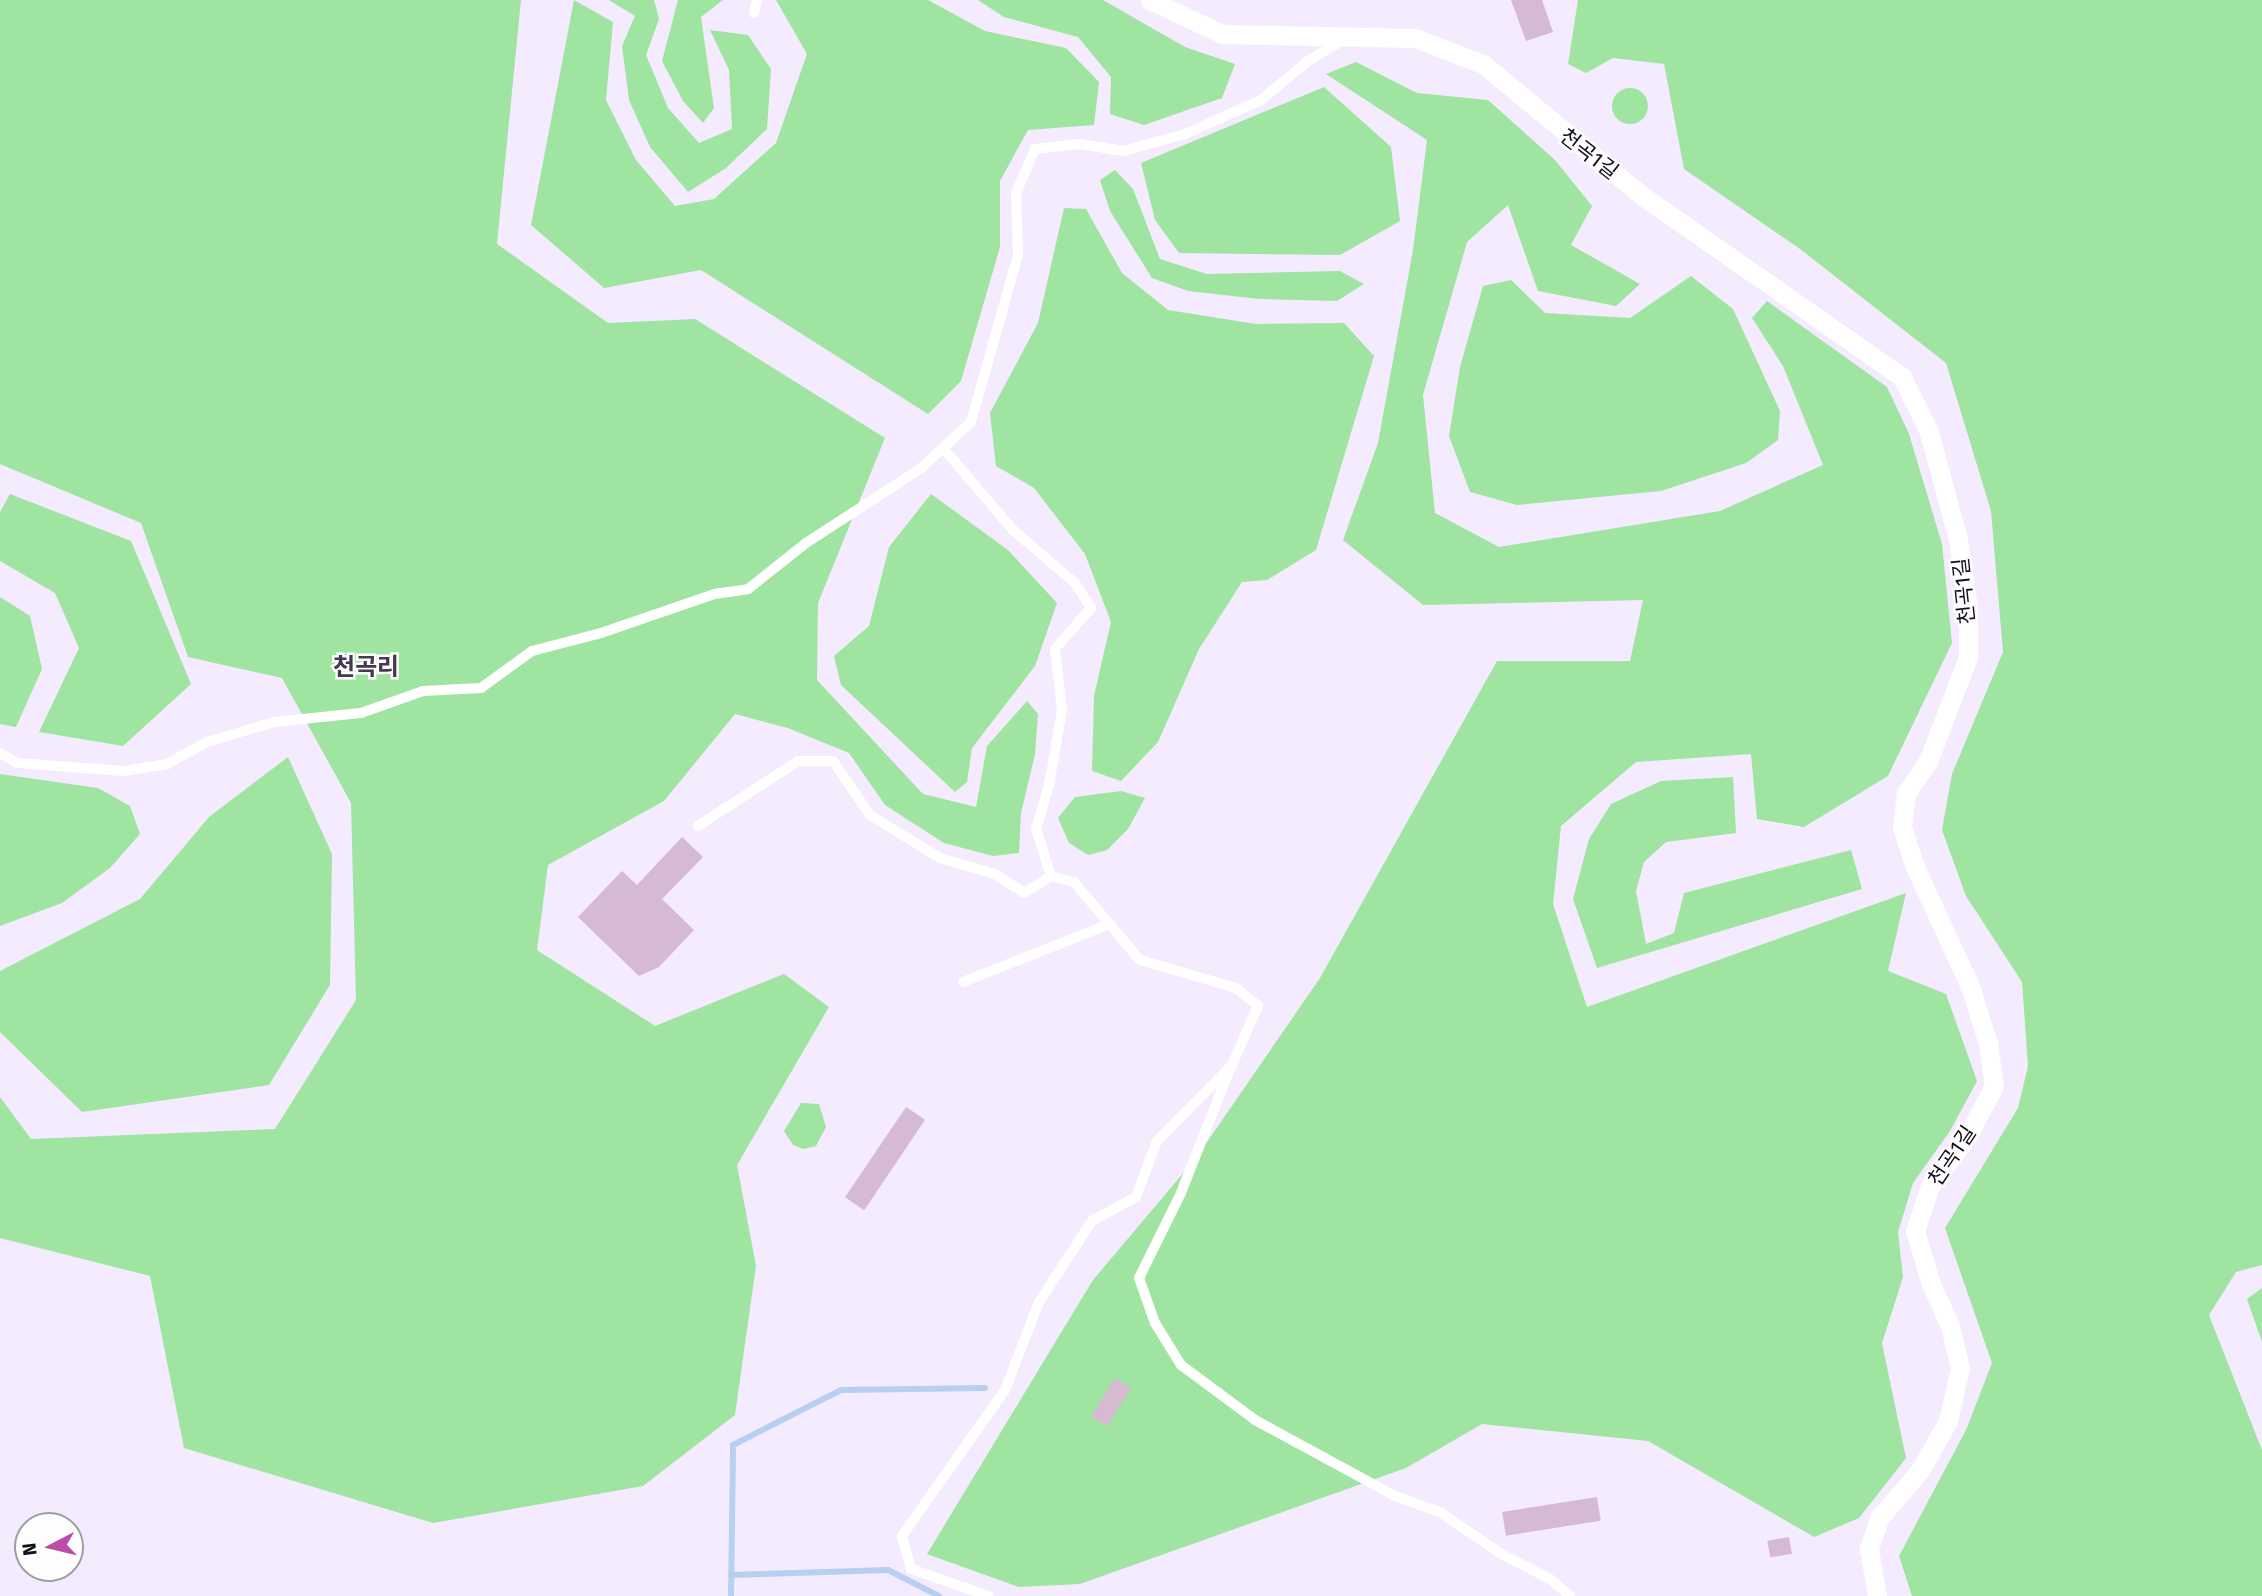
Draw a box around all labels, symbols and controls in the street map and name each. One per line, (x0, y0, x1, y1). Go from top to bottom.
street label: 천곡1길 (1555, 123, 1623, 185)
street label: 천곡1길 (1948, 556, 1980, 626)
district label: 천곡리 (333, 654, 399, 682)
street label: 천곡1길 (1923, 1121, 1981, 1191)
north arrow (14, 1512, 84, 1582)
text: N (17, 1542, 42, 1557)

